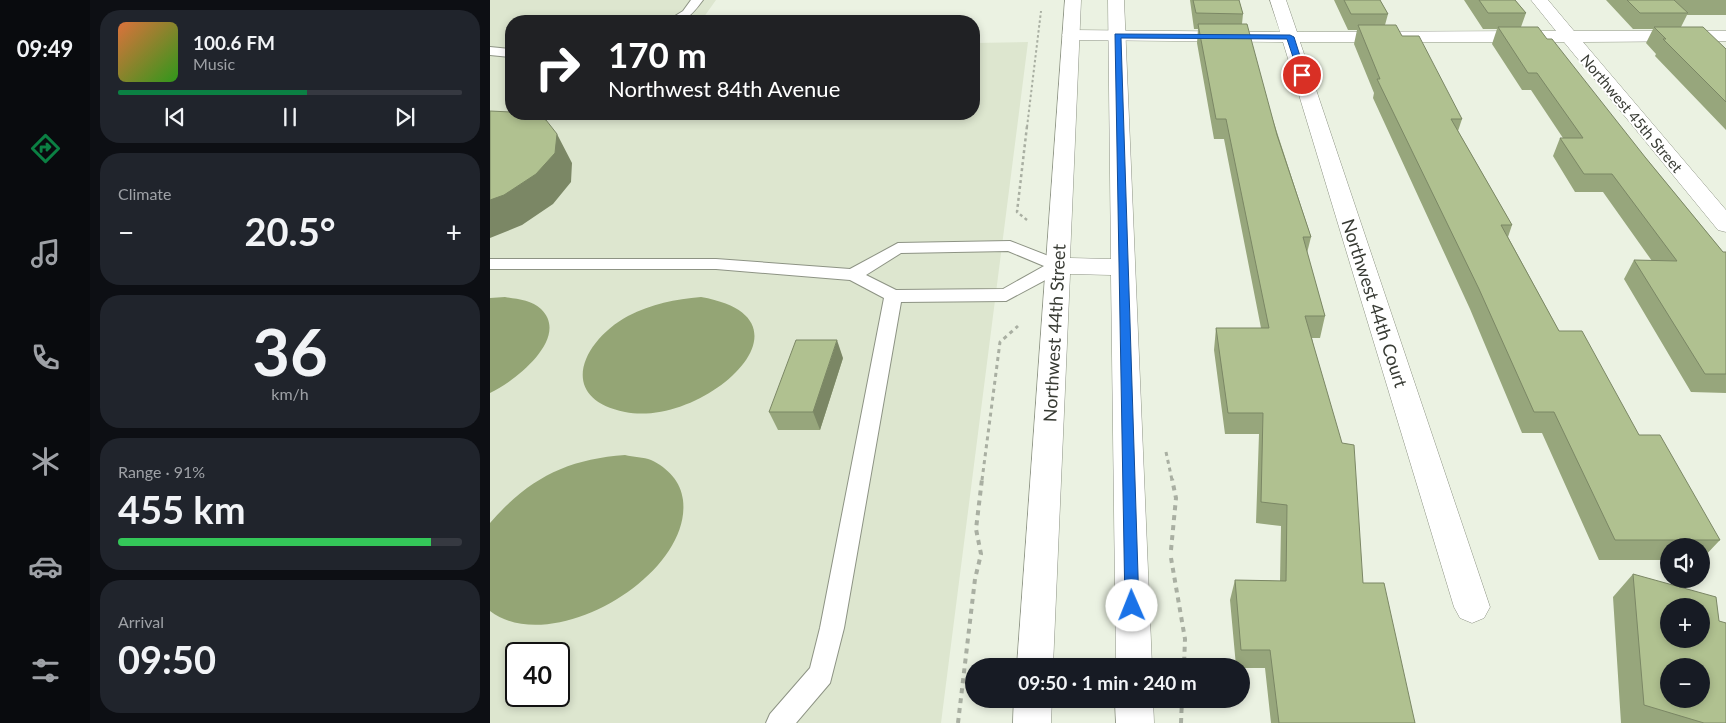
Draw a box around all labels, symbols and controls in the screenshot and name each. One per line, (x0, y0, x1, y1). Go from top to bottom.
text: 100.6 FM (193, 31, 275, 54)
text: 170 m (608, 33, 707, 75)
text: 09:49 (17, 35, 73, 62)
icon: right (525, 35, 590, 100)
street label: Northwest 45th Street (1577, 50, 1687, 176)
text: Music (193, 54, 235, 73)
pin (1281, 54, 1323, 96)
icon: arrive (1288, 61, 1316, 89)
text: Northwest 84th Avenue (608, 75, 840, 102)
icon: previous (161, 103, 189, 131)
icon: pause (276, 103, 304, 131)
icon: next (391, 103, 419, 131)
icon: directions (28, 131, 63, 166)
text: Climate (118, 184, 171, 203)
text: 20.5° (245, 208, 335, 254)
text: − (118, 215, 134, 249)
text: + (446, 215, 462, 249)
street label: Northwest 44th Court (1337, 216, 1413, 391)
icon: music (28, 236, 63, 271)
street label: Northwest 44th Street (1038, 243, 1070, 423)
text: 36 (252, 312, 328, 390)
icon: phone (28, 340, 63, 375)
text: km/h (271, 384, 309, 403)
icon: climate (28, 444, 63, 479)
text: Range · 91% (118, 462, 205, 481)
text: 455 km (118, 486, 246, 532)
map controls (1660, 538, 1710, 708)
button: sound (1660, 538, 1710, 588)
icon: car (28, 549, 63, 584)
position arrow (1105, 579, 1157, 631)
button: + (1660, 598, 1710, 648)
text: Arrival (118, 612, 164, 631)
text: 09:50 (118, 636, 216, 682)
speed limit sign: 40 (505, 642, 570, 707)
icon: filters (28, 653, 63, 688)
button: − (1660, 658, 1710, 708)
text: 09:50 · 1 min · 240 m (1018, 671, 1197, 694)

